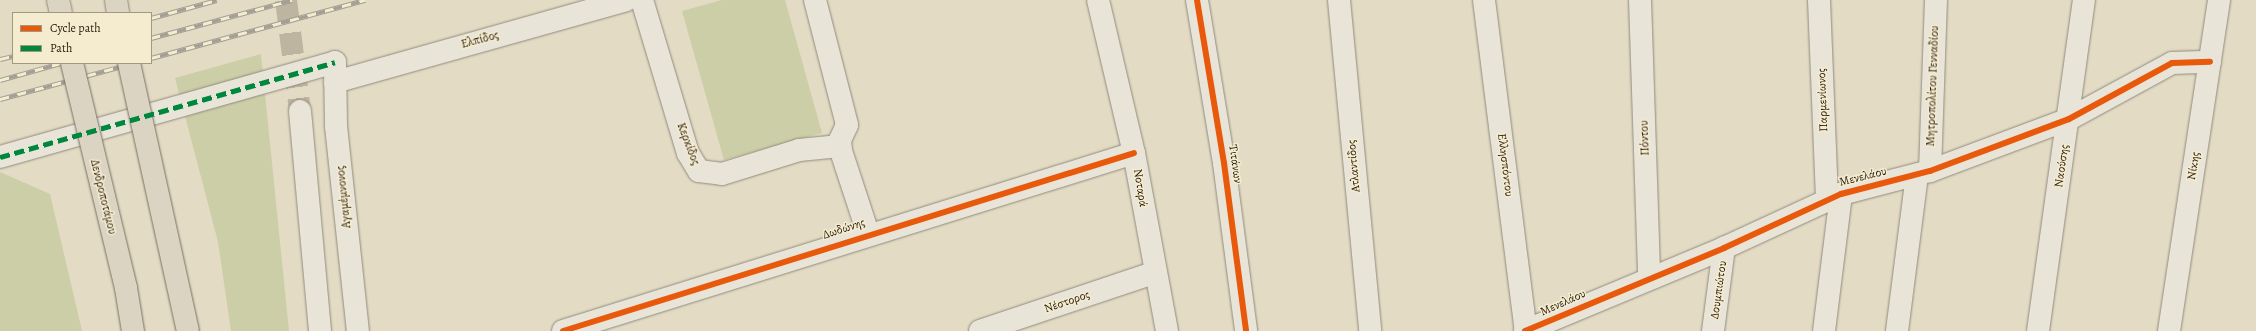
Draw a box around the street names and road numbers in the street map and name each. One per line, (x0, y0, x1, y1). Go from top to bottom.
street label: Μητροπολίτου Γενναδίου (1924, 25, 1942, 147)
street label: Ελπίδος (460, 28, 500, 52)
street label: Παρμενίωνος (1815, 68, 1831, 132)
street label: Πόντου (1637, 120, 1653, 156)
street label: Κερκίδος (673, 121, 703, 167)
street label: Ελλησπόντου (1494, 133, 1516, 197)
street label: Ατλαντίδος (1345, 139, 1363, 193)
street label: Τιτάνων (1225, 144, 1245, 184)
street label: Ναούσης (2052, 144, 2072, 188)
street label: Νίκης (2185, 151, 2203, 181)
street label: Δενδροποτάμου (87, 158, 119, 236)
street label: Μενελάου (1838, 164, 1888, 190)
street label: Αγαμέμνονος (334, 165, 354, 229)
street label: Νοταρά (1130, 168, 1150, 208)
street label: Δωδώνης (821, 215, 867, 243)
street label: Δουμπιώτου (1708, 260, 1730, 320)
street label: Μενελάου (1538, 287, 1588, 319)
street label: Νέστορος (1042, 288, 1092, 316)

